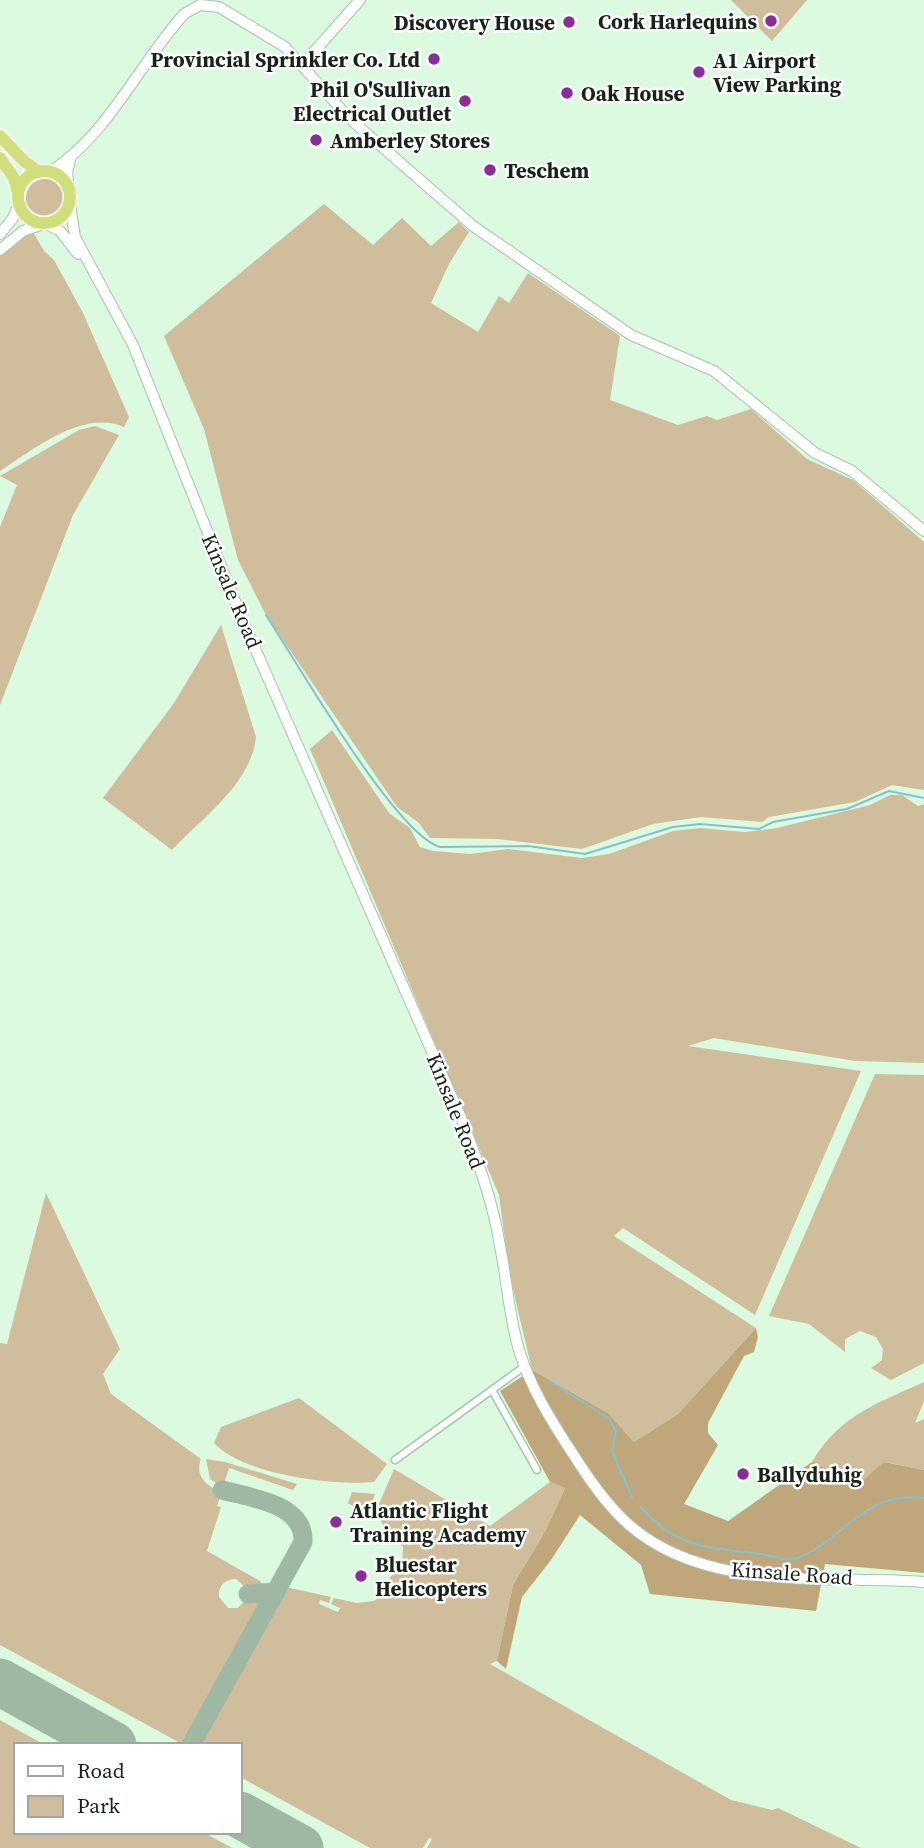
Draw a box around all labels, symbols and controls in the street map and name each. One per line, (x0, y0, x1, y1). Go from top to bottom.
place label: Cork Harlequins (598, 7, 757, 36)
place label: Discovery House (394, 8, 555, 37)
marker: Cork Harlequins (763, 13, 779, 29)
marker: Discovery House (561, 14, 577, 30)
place label: Provincial Sprinkler Co. Ltd (151, 45, 421, 74)
place label: A1 Airport View Parking (713, 46, 842, 99)
marker: Provincial Sprinkler Co. Ltd (426, 51, 442, 67)
marker: A1 Airport View Parking (691, 64, 707, 80)
place label: Phil O'Sullivan Electrical Outlet (293, 75, 451, 128)
place label: Oak House (581, 79, 685, 108)
marker: Oak House (559, 85, 575, 101)
marker: Phil O'Sullivan Electrical Outlet (457, 93, 473, 109)
place label: Amberley Stores (330, 126, 490, 155)
marker: Amberley Stores (308, 132, 324, 148)
place label: Teschem (504, 156, 589, 185)
marker: Teschem (482, 162, 498, 178)
street label: Kinsale Road (195, 529, 269, 653)
street label: Kinsale Road (420, 1049, 492, 1173)
place label: Ballyduhig (757, 1460, 863, 1489)
marker: Ballyduhig (735, 1466, 751, 1482)
place label: Atlantic Flight Training Academy (350, 1496, 527, 1549)
marker: Atlantic Flight Training Academy (328, 1514, 344, 1530)
place label: Bluestar Helicopters (375, 1550, 487, 1603)
street label: Kinsale Road (730, 1554, 854, 1592)
marker: Bluestar Helicopters (353, 1568, 369, 1584)
legend (14, 1743, 242, 1834)
text: Road (77, 1756, 125, 1785)
text: Park (77, 1791, 121, 1820)

